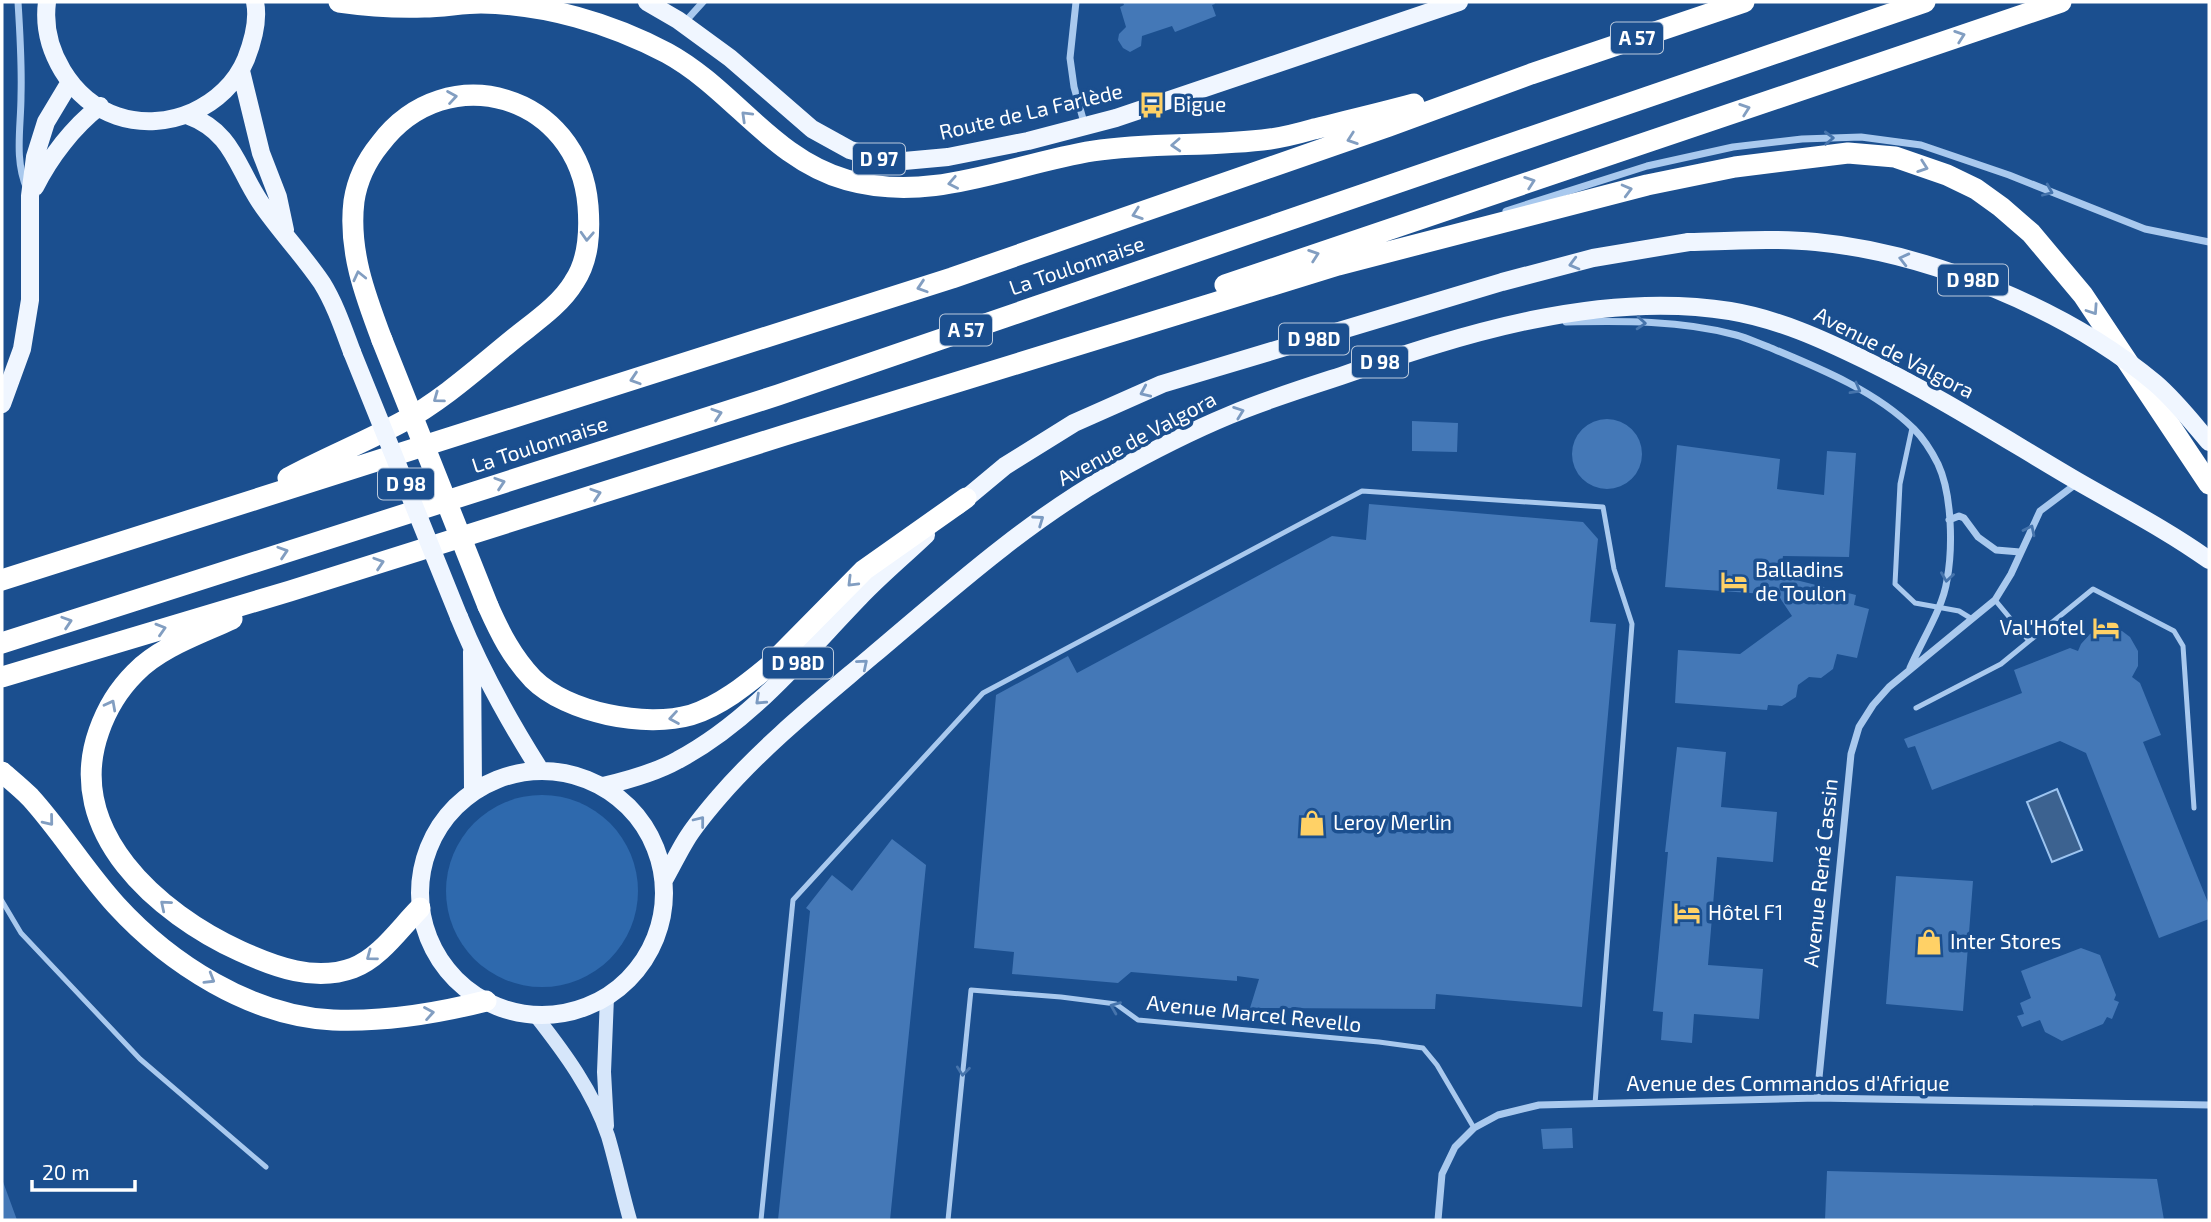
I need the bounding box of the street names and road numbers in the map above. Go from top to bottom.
road number: A 57 [1611,22,1663,54]
street label: Route de La Farlède [937,77,1125,144]
road number: D 97 [853,144,905,174]
street label: La Toulonnaise [1006,230,1147,299]
road number: D 98D [1938,264,2008,296]
street label: Avenue de Valgora [1811,301,1979,403]
road number: A 57 [940,314,992,346]
road number: D 98D [1279,324,1349,354]
road number: D 98 [1352,346,1408,378]
street label: Avenue de Valgora [1053,385,1220,490]
street label: La Toulonnaise [468,410,611,477]
road number: D 98 [378,468,434,499]
road number: D 98D [763,648,833,678]
street label: Avenue René Cassin [1797,777,1842,968]
street label: Avenue Marcel Revello [1146,989,1363,1036]
street label: Avenue des Commandos d'Afrique [1627,1070,1949,1095]

